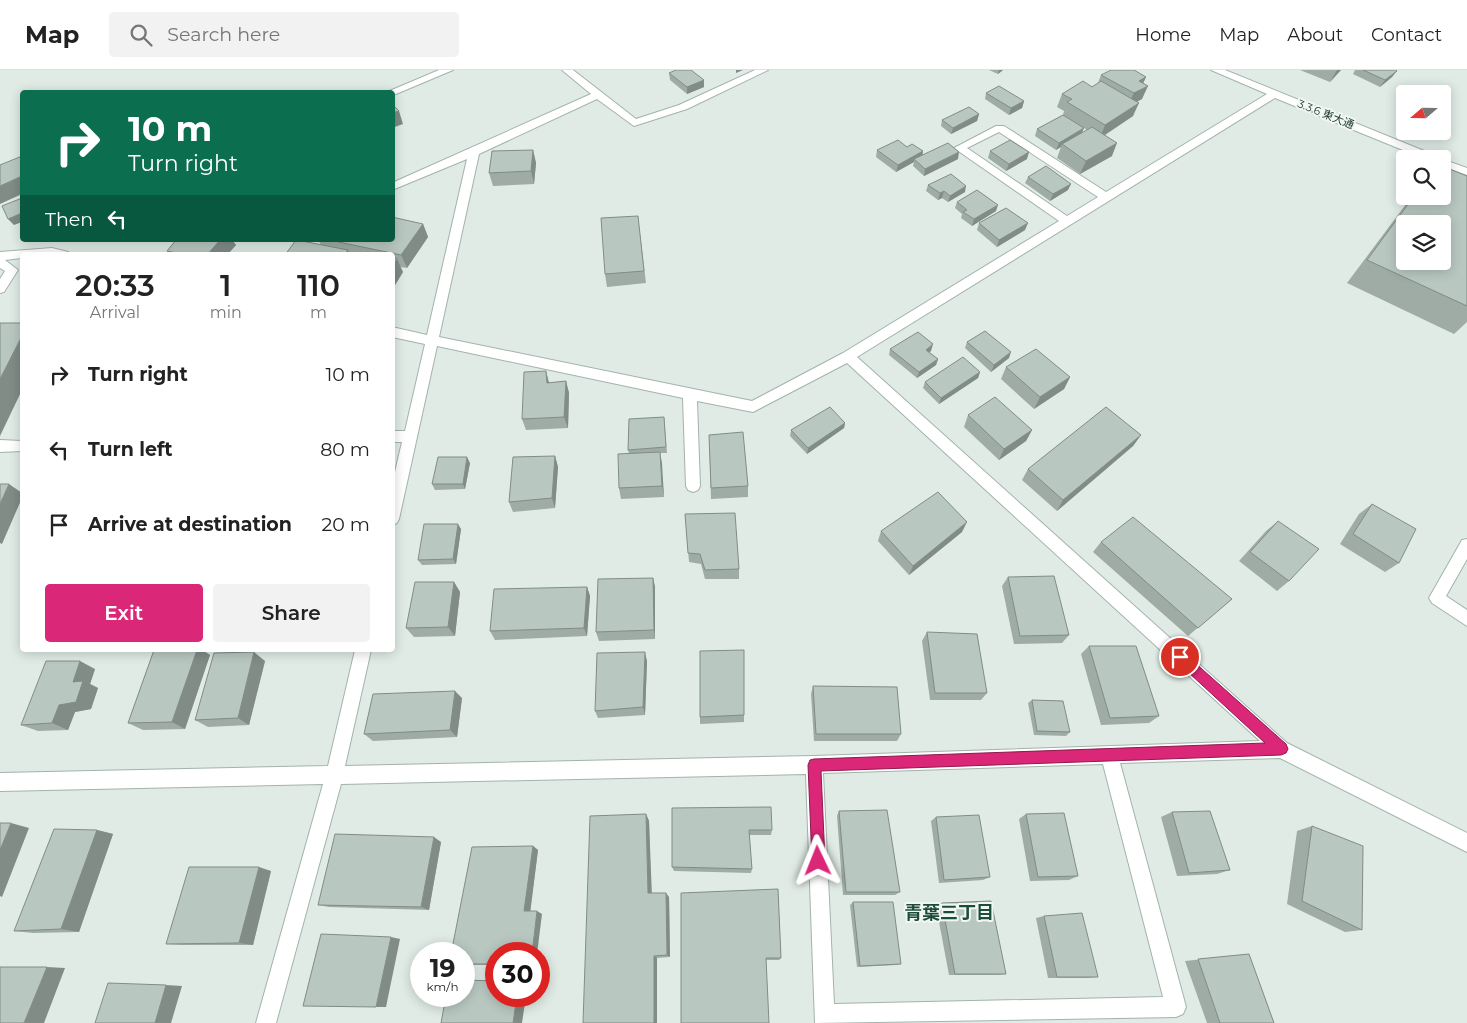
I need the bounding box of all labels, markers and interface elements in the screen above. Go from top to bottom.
search box [109,12,459,57]
text: Map [25,20,79,49]
icon: search [127,21,155,49]
text: Search here [167,23,280,46]
text: Home [1135,24,1191,46]
text: Map [1219,24,1259,46]
text: About [1287,24,1343,46]
text: Contact [1371,24,1442,46]
north arrow [1396,85,1451,140]
map controls [1396,85,1451,270]
street label: 3.3.6 東大通 [1296,96,1356,132]
text: 10 m [128,107,212,150]
icon: right [45,110,110,175]
text: Turn right [128,150,238,177]
button: search [1396,150,1451,205]
icon: left [103,205,131,233]
text: Then [45,208,93,231]
button: layers [1396,215,1451,270]
text: 20:33 [75,267,155,304]
text: 1 [220,267,232,304]
text: 110 [297,267,340,304]
text: Arrival [90,303,140,322]
text: min [210,303,242,322]
text: m [310,303,327,322]
icon: right [45,361,73,389]
text: Turn right [88,363,188,386]
text: 10 m [325,363,370,386]
icon: left [45,436,73,464]
text: Turn left [88,438,173,461]
text: 80 m [320,438,370,461]
icon: arrive [45,511,73,539]
text: Arrive at destination [88,513,292,536]
text: 20 m [322,513,370,536]
button: Exit [45,584,203,642]
button: Share [213,584,370,642]
pin [1159,636,1201,678]
icon: arrive [1166,643,1194,671]
position arrow [791,834,843,886]
district label: 青葉三丁目 [904,902,994,924]
speed limit sign: 30 [485,942,550,1007]
text: 19 [430,953,455,983]
text: km/h [426,979,459,994]

